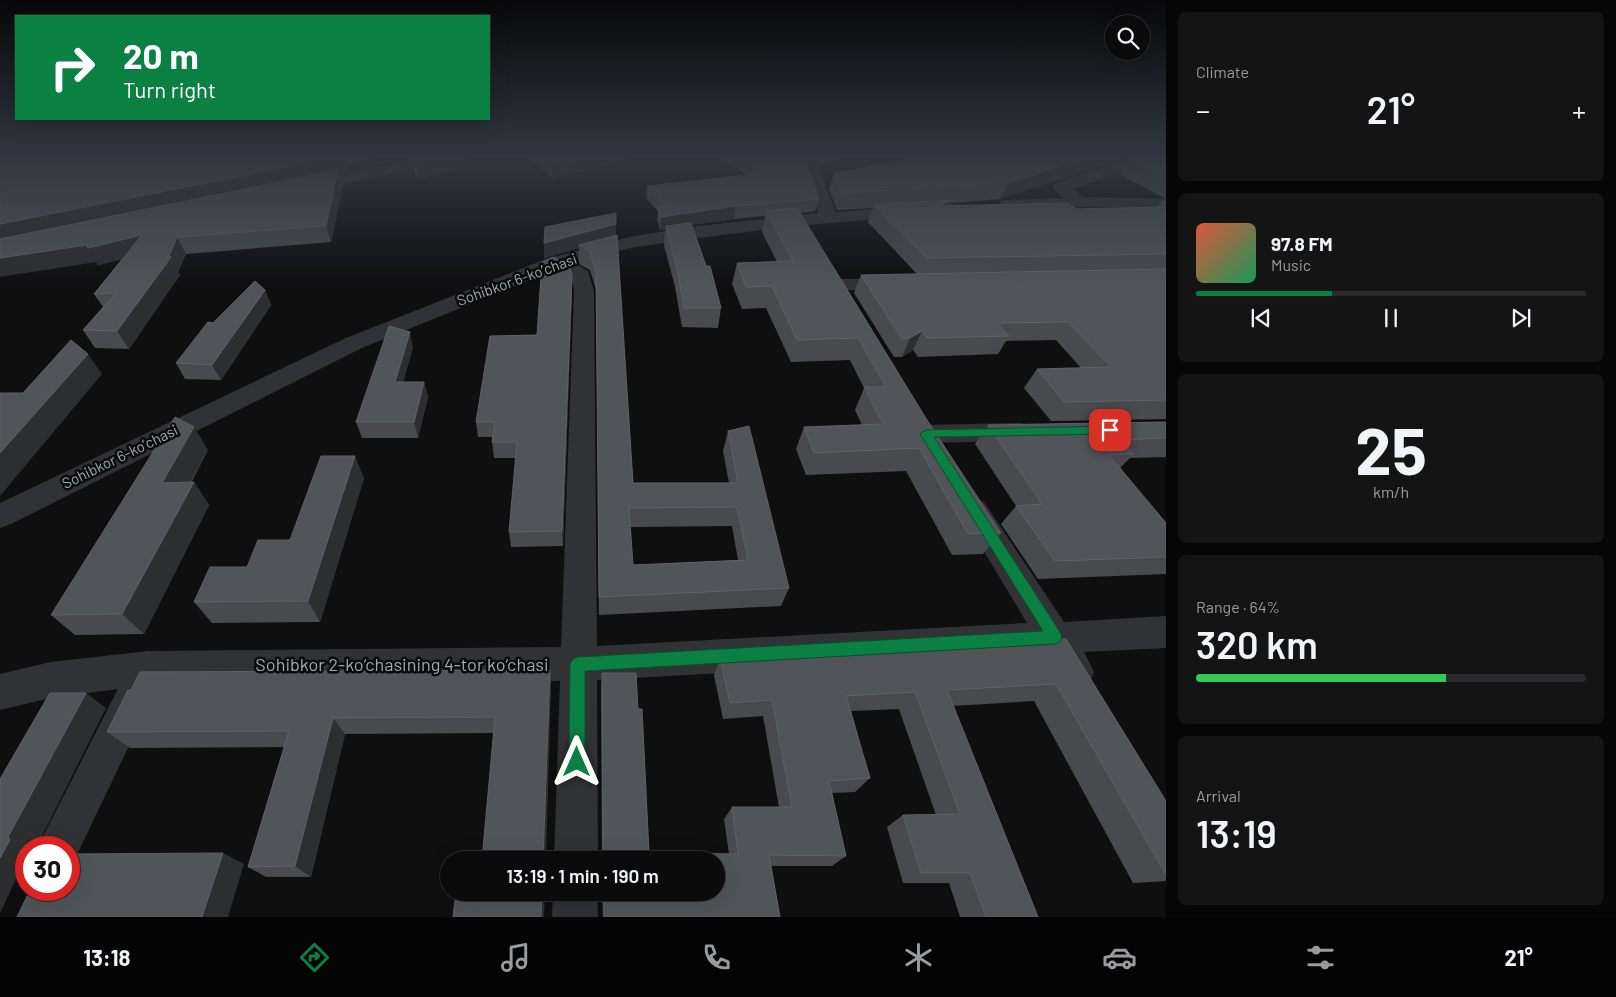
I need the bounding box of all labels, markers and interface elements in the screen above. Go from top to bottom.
map controls [1105,15,1150,60]
button: search [1105,15,1150,60]
text: 20 m [123,34,199,76]
icon: right [40,35,105,100]
text: Climate [1196,62,1249,81]
text: Turn right [123,76,216,102]
text: 21° [1367,86,1415,132]
text: − [1196,93,1210,127]
text: + [1572,93,1586,127]
text: 97.8 FM [1271,232,1333,255]
street label: Sohibkor 6-koʼchasi [454,249,579,309]
text: Music [1271,255,1311,274]
icon: previous [1247,304,1275,332]
icon: pause [1377,304,1405,332]
icon: next [1507,304,1535,332]
pin [1089,409,1131,451]
text: 25 [1355,410,1427,488]
icon: arrive [1096,416,1124,444]
street label: Sohibkor 6-koʼchasi [59,420,180,492]
text: km/h [1373,482,1409,501]
text: Range · 64% [1196,597,1280,616]
text: 320 km [1196,621,1318,667]
street label: Sohibkor 2-ko‘chasining 4-tor ko‘chasi [255,653,549,675]
position arrow [550,735,602,787]
text: Arrival [1196,786,1241,805]
text: 13:19 [1196,810,1277,856]
speed limit sign: 30 [15,836,80,901]
text: 13:19 · 1 min · 190 m [506,864,659,887]
icon: directions [297,940,332,975]
icon: music [498,940,533,975]
icon: phone [699,940,734,975]
icon: climate [901,940,936,975]
icon: car [1102,940,1137,975]
icon: filters [1303,940,1338,975]
text: 13:18 [83,944,131,970]
text: 21° [1505,944,1533,970]

